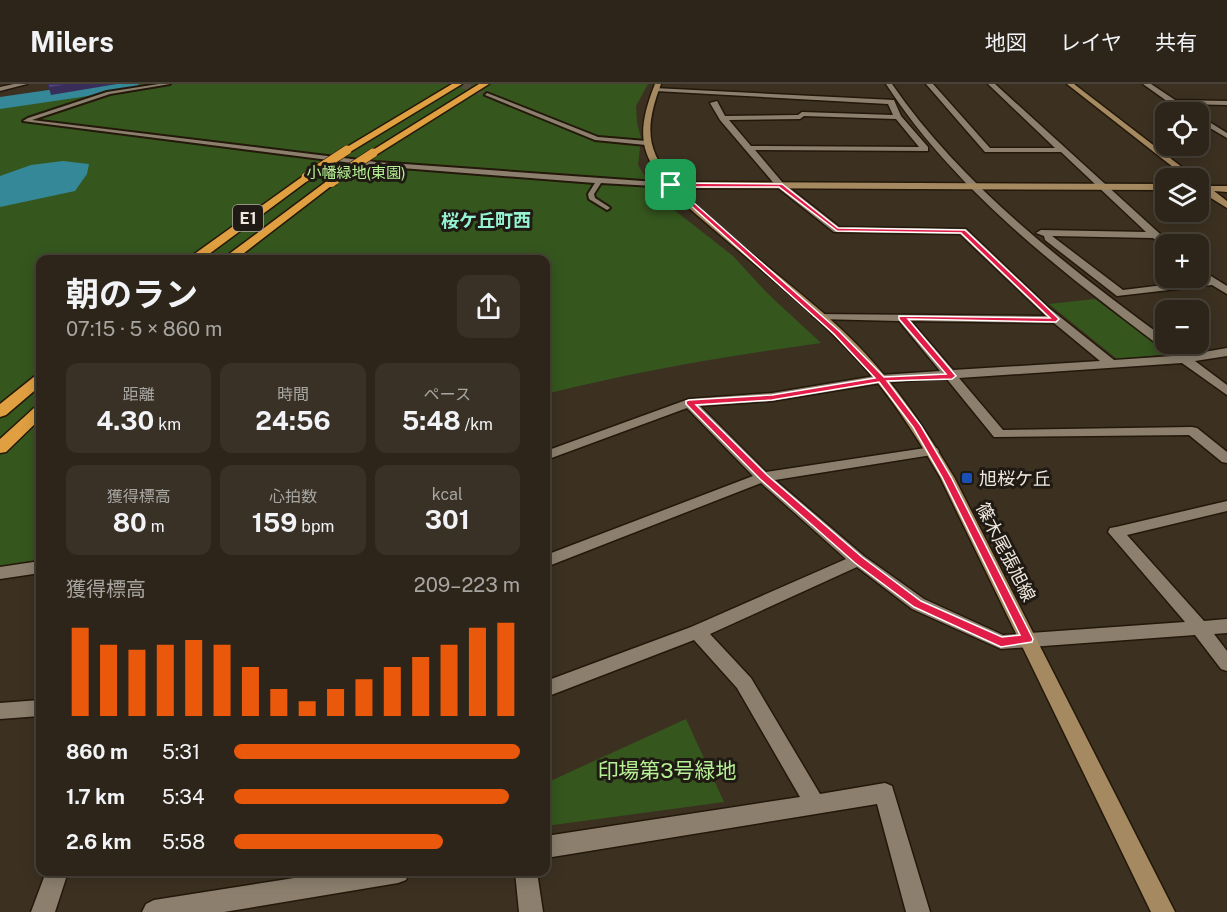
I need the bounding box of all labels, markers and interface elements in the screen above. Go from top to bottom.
text: Milers [30,25,114,58]
text: 地図 [985,30,1027,55]
text: レイヤ [1060,30,1122,55]
text: 共有 [1155,30,1197,55]
map controls [1155,102,1209,354]
button: locate [1155,102,1209,156]
pin [645,159,696,210]
park label: 小幡緑地(東園) [306,164,406,181]
icon: arrive [654,168,687,201]
button: layers [1155,168,1209,222]
road number: E1 [233,205,263,231]
district label: 桜ケ丘町西 [441,210,531,231]
button: + [1155,234,1209,288]
text: 朝のラン [66,275,198,313]
button: share [457,275,520,338]
button: − [1155,300,1209,354]
text: 07:15 · 5 × 860 m [66,317,222,341]
text: 距離 [123,385,155,404]
text: 時間 [277,385,309,404]
text: ペース [424,385,471,404]
text: 4.30 [96,405,154,436]
text: 24:56 [255,405,331,436]
text: 5:48 [402,405,461,436]
text: km [154,415,181,434]
text: /km [461,415,493,434]
place label: 旭桜ケ丘 [979,468,1051,489]
marker: 旭桜ケ丘 [960,471,974,485]
text: kcal [432,485,463,504]
text: 獲得標高 [107,487,171,506]
text: 心拍数 [269,487,317,506]
street label: 篠木尾張旭線 [972,499,1040,605]
text: 301 [425,504,470,535]
text: 80 [113,507,147,538]
text: 159 [252,507,297,538]
text: m [147,517,165,536]
text: bpm [297,517,334,536]
text: 209–223 m [414,573,520,597]
text: 獲得標高 [66,577,146,601]
text: 860 m [66,740,128,764]
text: 5:31 [162,740,200,764]
park label: 印場第3号緑地 [597,758,737,783]
text: 1.7 km [66,785,125,809]
text: 5:34 [162,785,204,809]
text: 2.6 km [66,830,131,854]
text: 5:58 [162,830,205,854]

